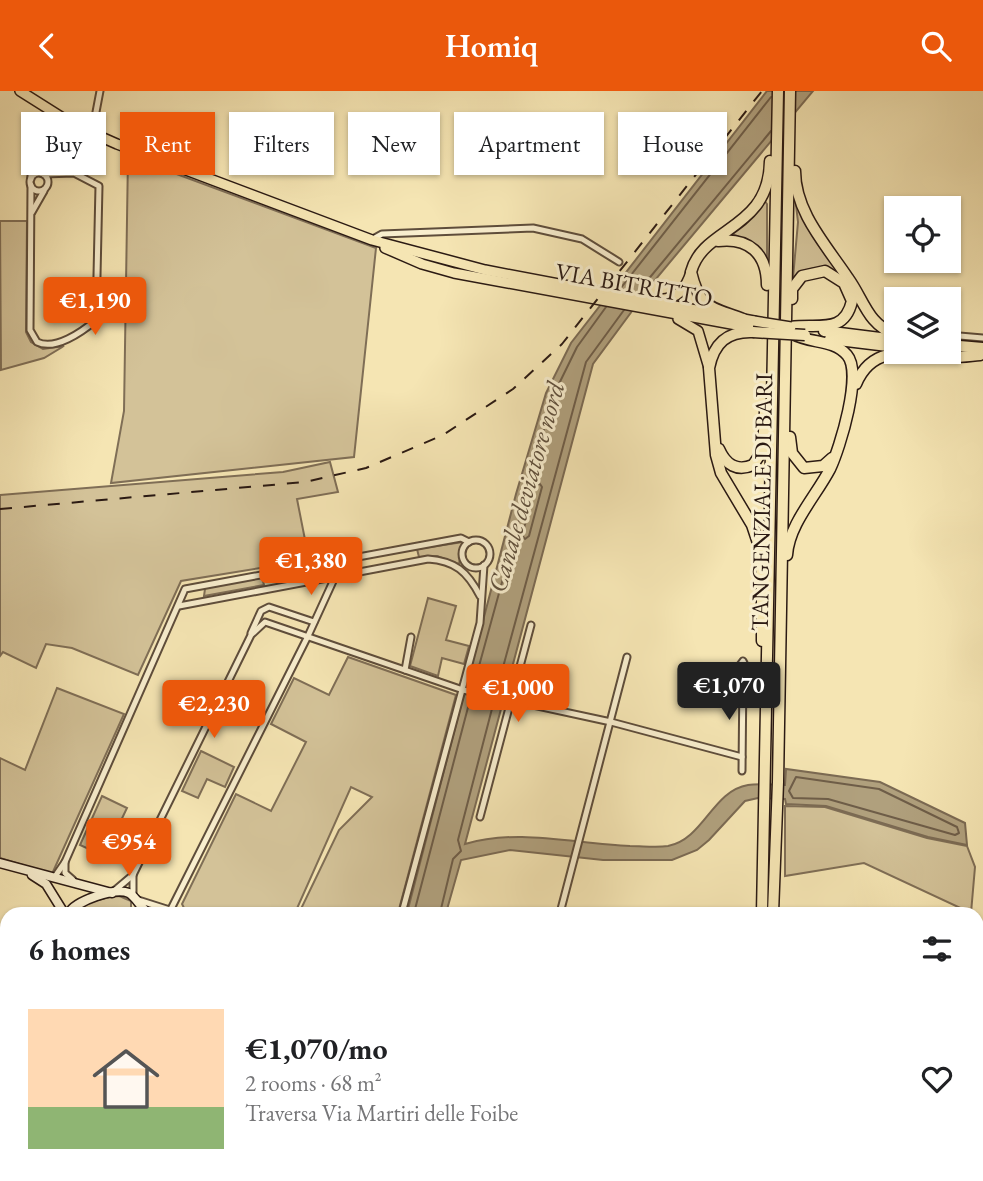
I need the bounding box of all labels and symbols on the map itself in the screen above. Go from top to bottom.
street label: VIA BITRITTO [553,255,715,314]
pin: €1,190 [38,278,152,337]
street label: TANGENZIALE DI BARI [744,373,779,631]
water label: Canale deviatore nord [480,377,573,596]
pin: €1,380 [254,538,368,597]
pin: €1,070 [672,663,786,722]
pin: €1,000 [461,665,575,724]
pin: €2,230 [157,681,271,740]
pin: €954 [88,819,170,878]

